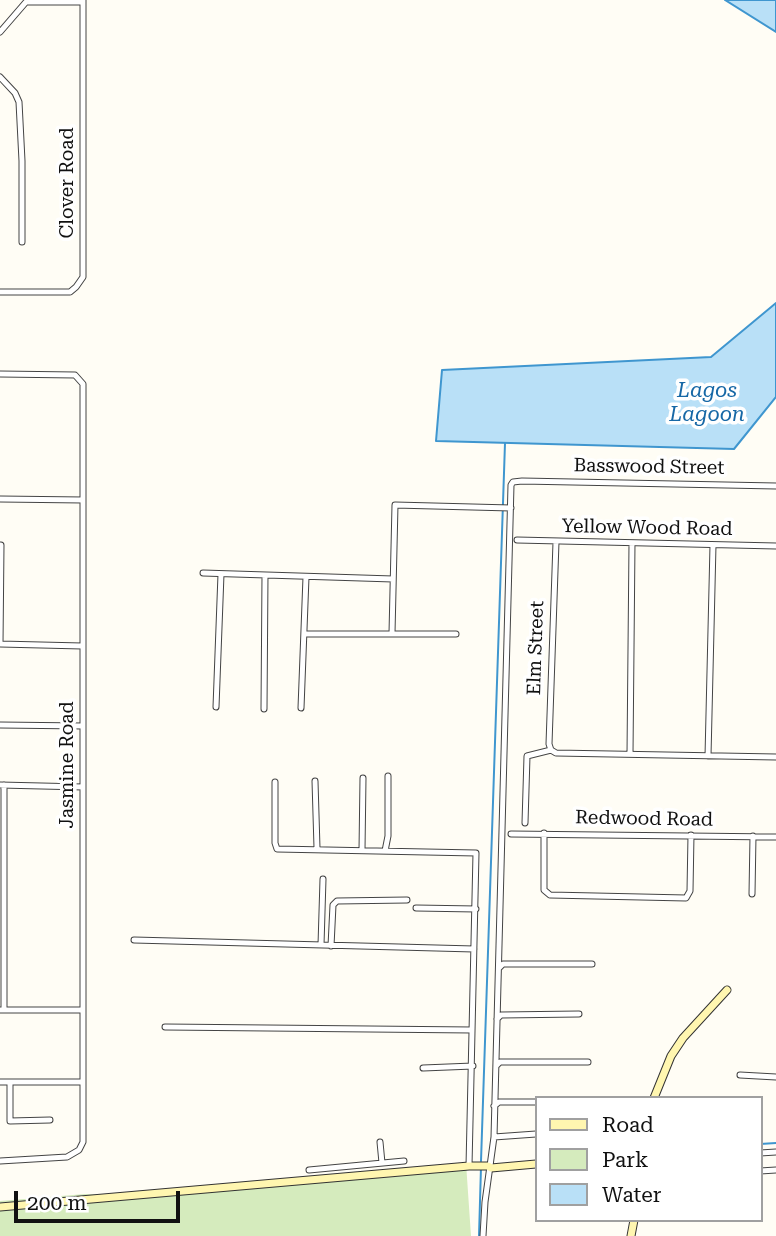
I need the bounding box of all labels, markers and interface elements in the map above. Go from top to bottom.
street label: Clover Road [56,127,78,239]
water label: Lagos Lagoon [669,378,745,428]
street label: Basswood Street [573,454,725,480]
street label: Yellow Wood Road [561,515,733,541]
street label: Elm Street [523,600,549,696]
street label: Jasmine Road [56,701,78,829]
street label: Redwood Road [575,806,713,832]
legend [534,1096,762,1222]
text: Road [602,1113,654,1137]
text: Park [602,1148,648,1172]
scale bar [18,1176,184,1220]
text: Water [602,1183,661,1207]
text: 200 m [27,1191,87,1215]

